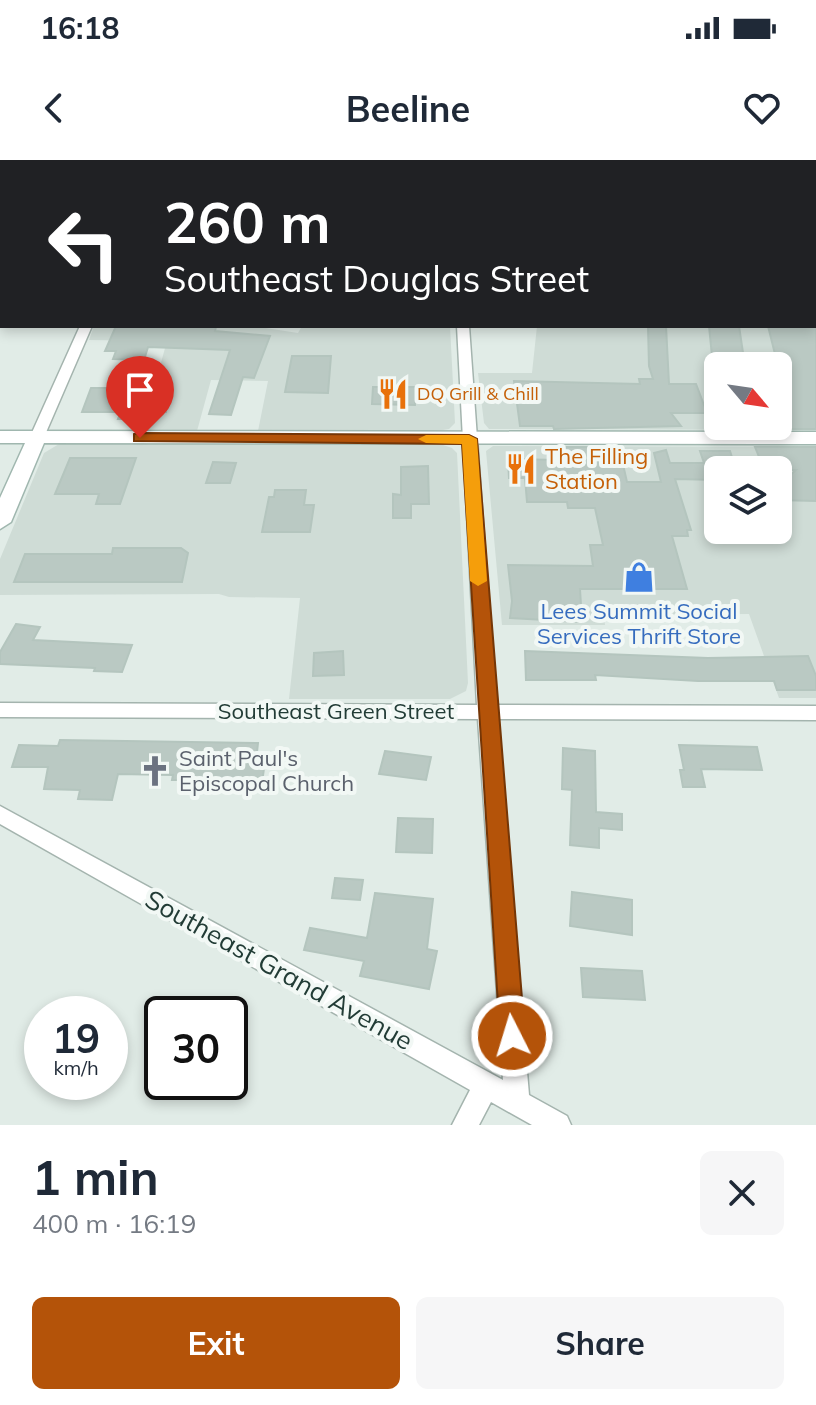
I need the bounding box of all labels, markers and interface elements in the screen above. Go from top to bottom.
text: 16:18 [40,9,119,47]
icon: back [32,86,76,130]
text: Beeline [346,86,470,131]
icon: heart [740,86,784,130]
text: 260 m [164,187,331,257]
icon: left [32,192,136,296]
text: Southeast Douglas Street [164,256,589,301]
north arrow [704,352,792,440]
map controls [704,352,792,544]
pin [106,356,174,438]
icon: arrive [118,368,162,412]
restaurant icon: DQ Grill & Chill [376,377,410,411]
place label: DQ Grill & Chill [417,382,539,405]
place label: The Filling Station [545,442,648,495]
restaurant icon: The Filling Station [504,452,538,486]
button: layers [704,456,792,544]
shop icon: Lees Summit Social Services Thrift Store [622,560,656,594]
place label: Lees Summit Social Services Thrift Store [537,597,741,650]
street label: Southeast Green Street [218,697,454,725]
place label: Saint Paul's Episcopal Church [179,744,354,797]
church icon: Saint Paul's Episcopal Church [138,754,172,788]
street label: Southeast Grand Avenue [140,882,419,1057]
position arrow [470,994,554,1078]
speed limit sign: 30 [144,996,248,1100]
text: 19 [52,1013,100,1063]
text: km/h [53,1055,99,1080]
text: 1 min [32,1147,159,1207]
button: close [700,1151,784,1235]
text: 400 m · 16:19 [32,1207,196,1240]
button: Exit [32,1297,400,1389]
button: Share [416,1297,784,1389]

